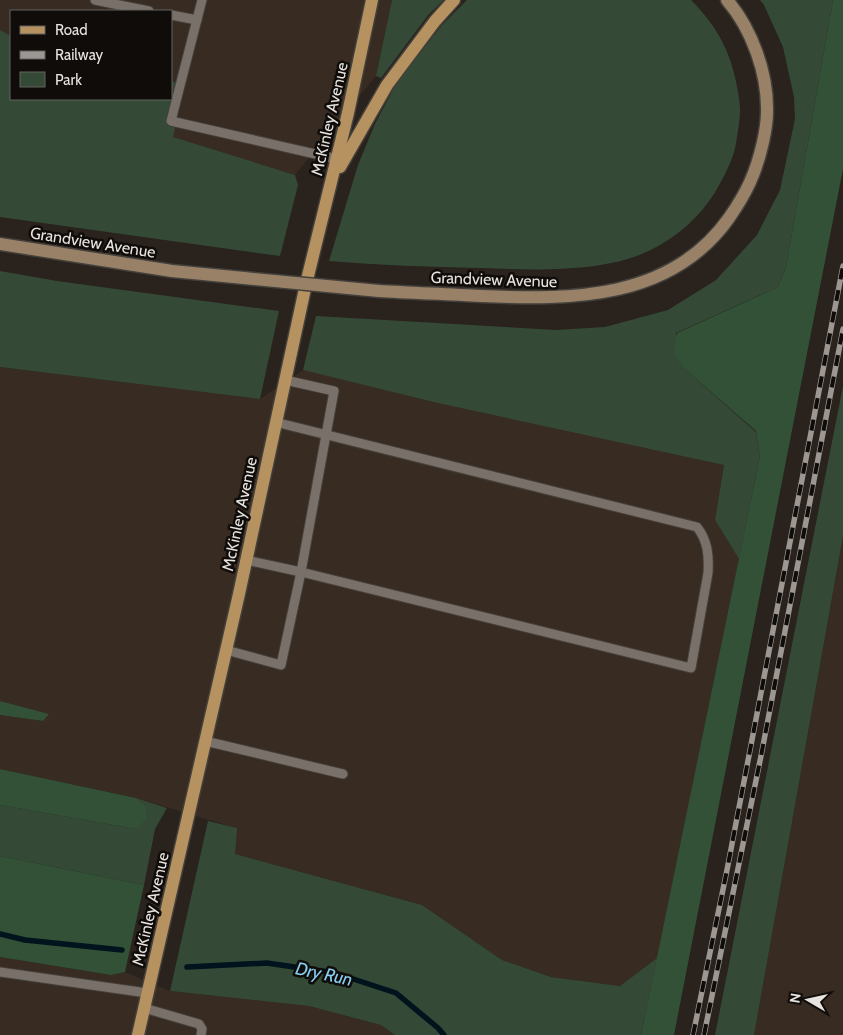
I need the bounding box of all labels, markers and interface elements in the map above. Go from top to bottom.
legend [10,10,172,100]
text: Road [55,21,88,39]
text: Railway [55,46,104,64]
street label: McKinley Avenue [307,61,352,178]
text: Park [55,71,82,89]
street label: Grandview Avenue [29,223,157,262]
street label: Grandview Avenue [430,268,558,291]
street label: McKinley Avenue [218,455,261,573]
street label: McKinley Avenue [128,851,173,968]
water label: Dry Run [294,957,354,991]
north arrow [783,975,833,1025]
text: N [785,992,805,1004]

